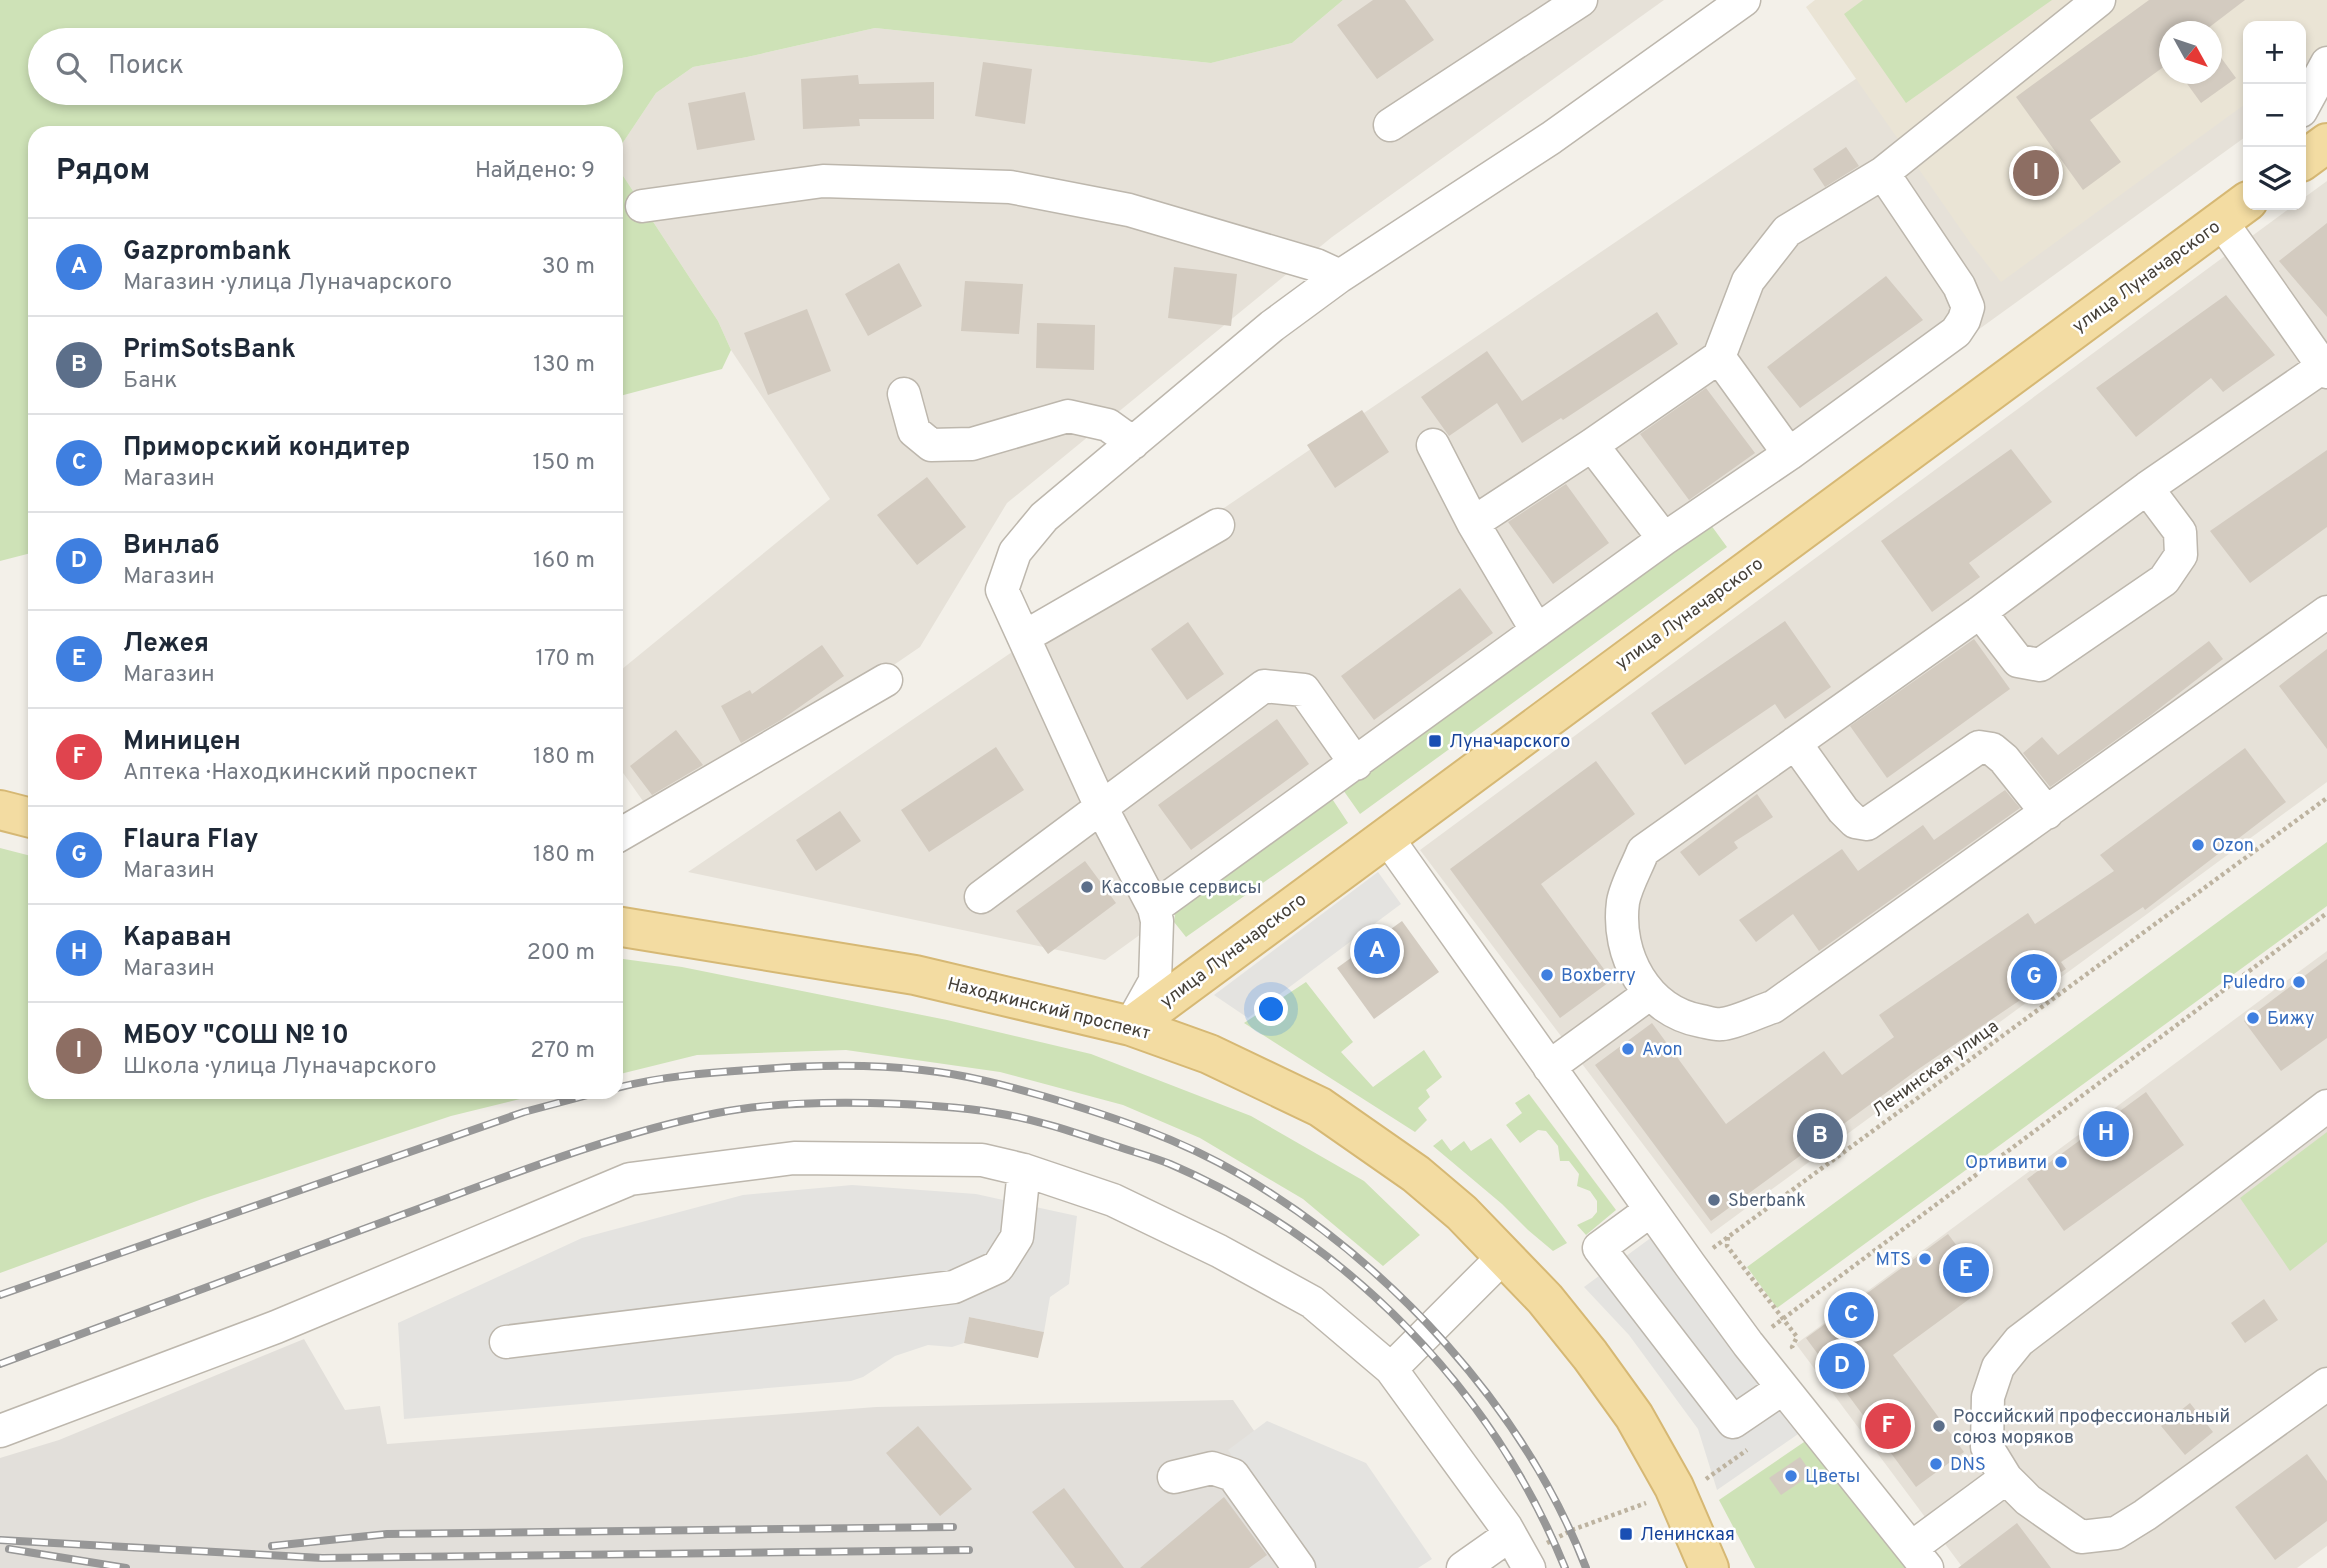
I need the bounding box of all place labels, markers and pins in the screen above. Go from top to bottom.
pin: I [2013,147,2059,199]
place label: Луначарского [1449,731,1570,754]
marker: Луначарского [1427,733,1443,749]
place label: Ozon [2212,835,2254,858]
marker: Ozon [2190,837,2206,853]
place label: Кассовые сервисы [1101,877,1262,900]
marker: Кассовые сервисы [1079,879,1095,895]
pin: A [1354,925,1400,977]
pin: G [2011,951,2057,1003]
place label: Boxberry [1561,965,1636,988]
marker: Boxberry [1539,967,1555,983]
place label: Puledro [2222,972,2285,995]
marker: Puledro [2291,974,2307,990]
place label: Бижу [2267,1008,2314,1031]
marker: Бижу [2245,1010,2261,1026]
place label: Avon [1642,1039,1683,1062]
marker: Avon [1620,1041,1636,1057]
pin: H [2083,1108,2129,1160]
pin: B [1797,1110,1843,1162]
place label: Ортивити [1965,1152,2047,1175]
marker: Ортивити [2053,1154,2069,1170]
place label: Sberbank [1728,1190,1806,1213]
marker: Sberbank [1706,1192,1722,1208]
pin: E [1943,1244,1989,1296]
place label: MTS [1876,1249,1911,1272]
marker: MTS [1917,1251,1933,1267]
pin: C [1828,1289,1874,1341]
pin: D [1819,1340,1865,1392]
pin: F [1865,1400,1911,1452]
place label: Российский профессиональный союз моряков [1953,1406,2230,1450]
marker: Российский профессиональный союз моряков [1931,1418,1947,1434]
place label: DNS [1950,1454,1986,1477]
marker: DNS [1928,1456,1944,1472]
place label: Цветы [1805,1466,1860,1489]
marker: Цветы [1783,1468,1799,1484]
place label: Ленинская [1640,1524,1735,1547]
marker: Ленинская [1618,1526,1634,1542]

